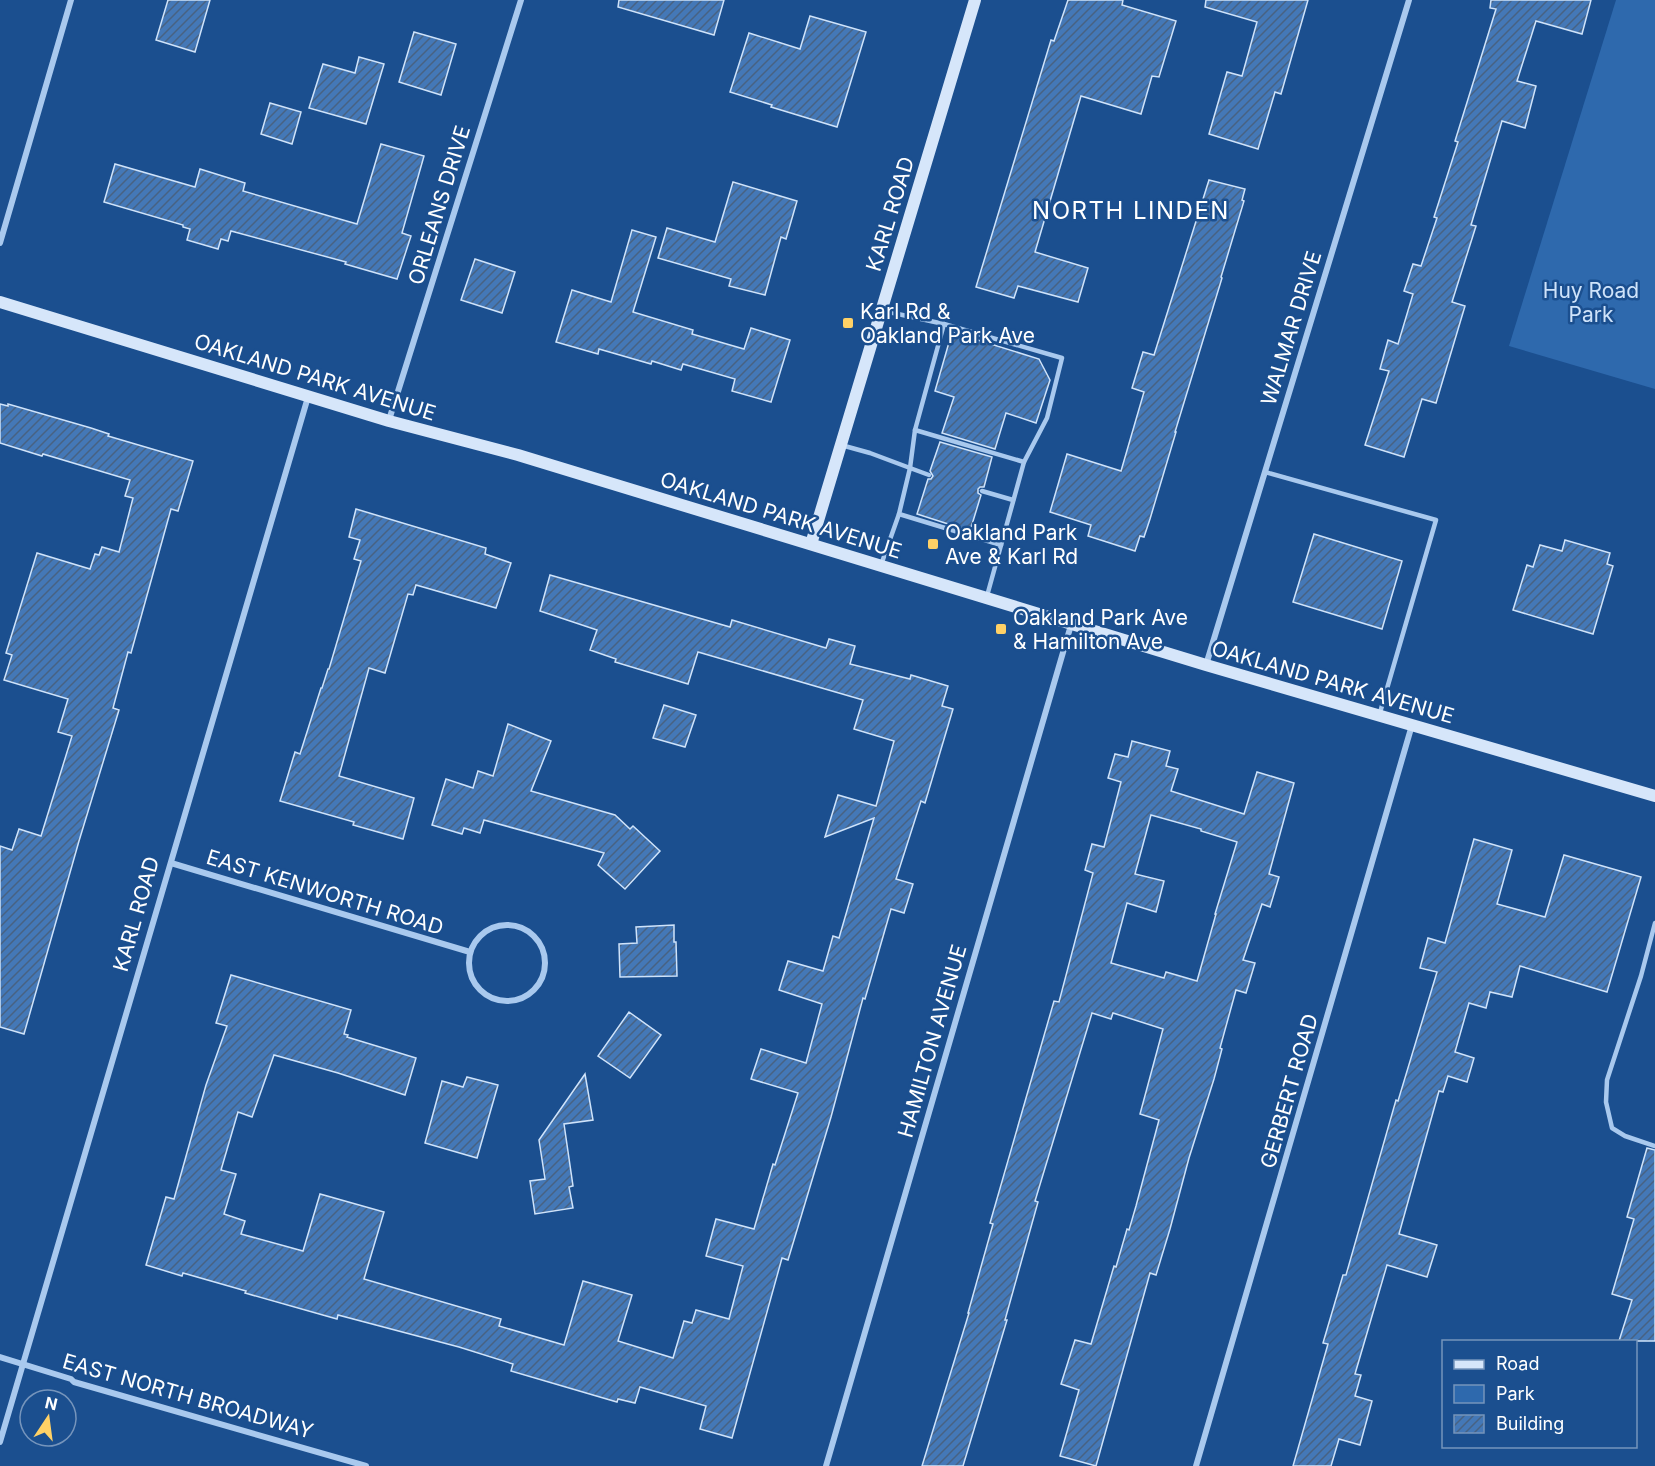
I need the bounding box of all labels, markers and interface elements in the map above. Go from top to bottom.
street label: ORLEANS DRIVE [403,122,475,288]
street label: KARL ROAD [861,154,919,274]
district label: NORTH LINDEN [1032,196,1230,225]
street label: WALMAR DRIVE [1256,248,1326,408]
park label: Huy Road Park [1543,278,1639,327]
place label: Karl Rd & Oakland Park Ave [860,299,1035,348]
marker: Karl Rd & Oakland Park Ave [841,316,855,330]
street label: OAKLAND PARK AVENUE [191,328,439,426]
street label: OAKLAND PARK AVENUE [657,466,905,564]
place label: Oakland Park Ave & Karl Rd [945,520,1078,569]
marker: Oakland Park Ave & Karl Rd [926,537,940,551]
place label: Oakland Park Ave & Hamilton Ave [1013,605,1188,654]
marker: Oakland Park Ave & Hamilton Ave [994,622,1008,636]
street label: OAKLAND PARK AVENUE [1209,635,1457,729]
street label: EAST KENWORTH ROAD [204,844,446,940]
street label: KARL ROAD [108,854,164,974]
street label: HAMILTON AVENUE [892,942,972,1140]
street label: GERBERT ROAD [1255,1011,1323,1171]
legend [1442,1340,1637,1448]
street label: EAST NORTH BROADWAY [60,1348,316,1444]
text: Road [1496,1353,1539,1374]
text: Park [1496,1383,1535,1404]
north arrow [18,1388,78,1448]
text: N [43,1392,60,1415]
text: Building [1496,1413,1564,1434]

